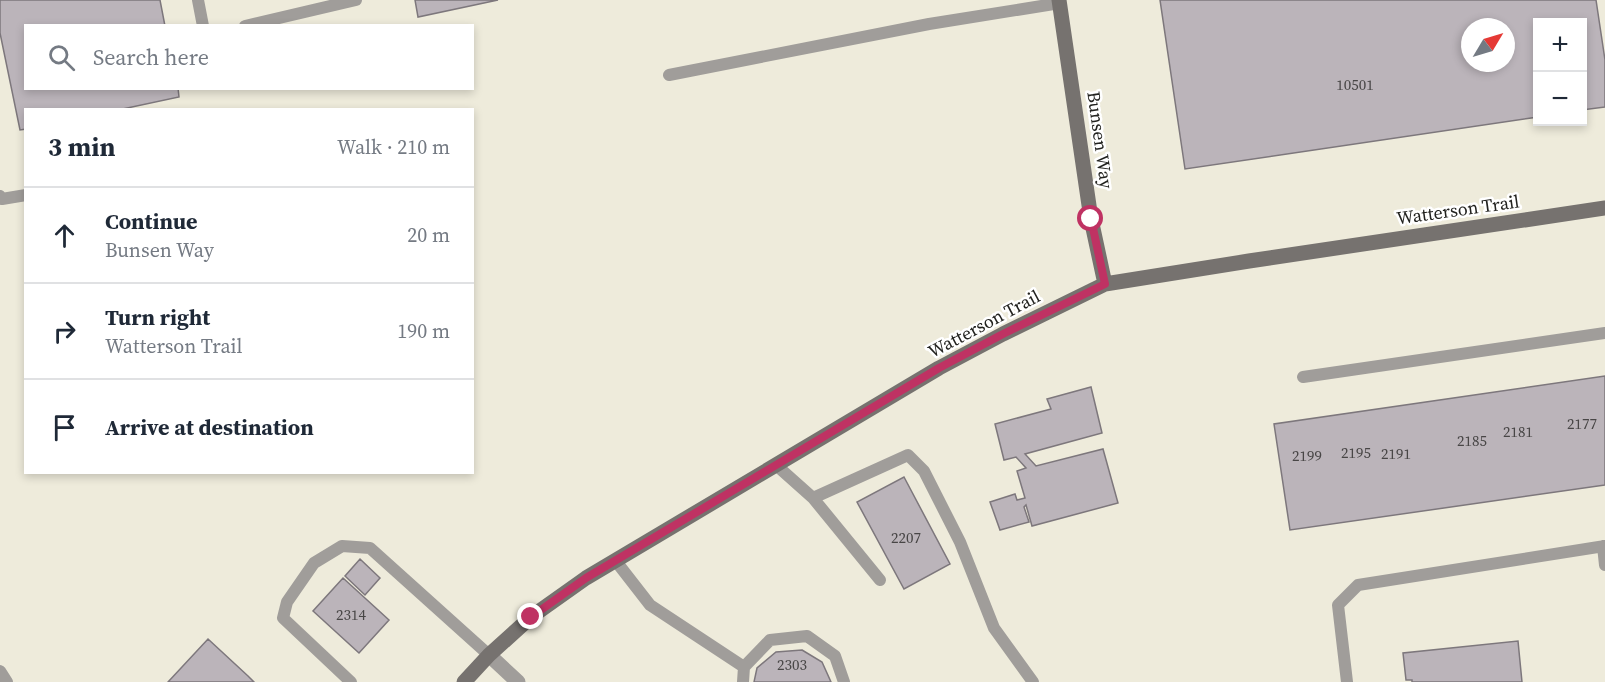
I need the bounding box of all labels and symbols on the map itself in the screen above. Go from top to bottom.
north arrow [1461,18,1515,72]
house number: 10501 [1336,74,1374,95]
street label: Bunsen Way [1081,90,1120,191]
street label: Watterson Trail [1395,189,1521,230]
route start [1077,205,1103,231]
street label: Watterson Trail [923,283,1044,364]
house number: 2177 [1567,413,1597,434]
house number: 2181 [1503,421,1533,442]
house number: 2185 [1457,430,1487,451]
house number: 2195 [1341,442,1371,463]
house number: 2191 [1381,443,1411,464]
house number: 2199 [1292,445,1322,466]
house number: 2207 [891,527,921,548]
route end [517,603,543,629]
house number: 2314 [336,604,366,625]
house number: 2303 [777,654,807,675]

